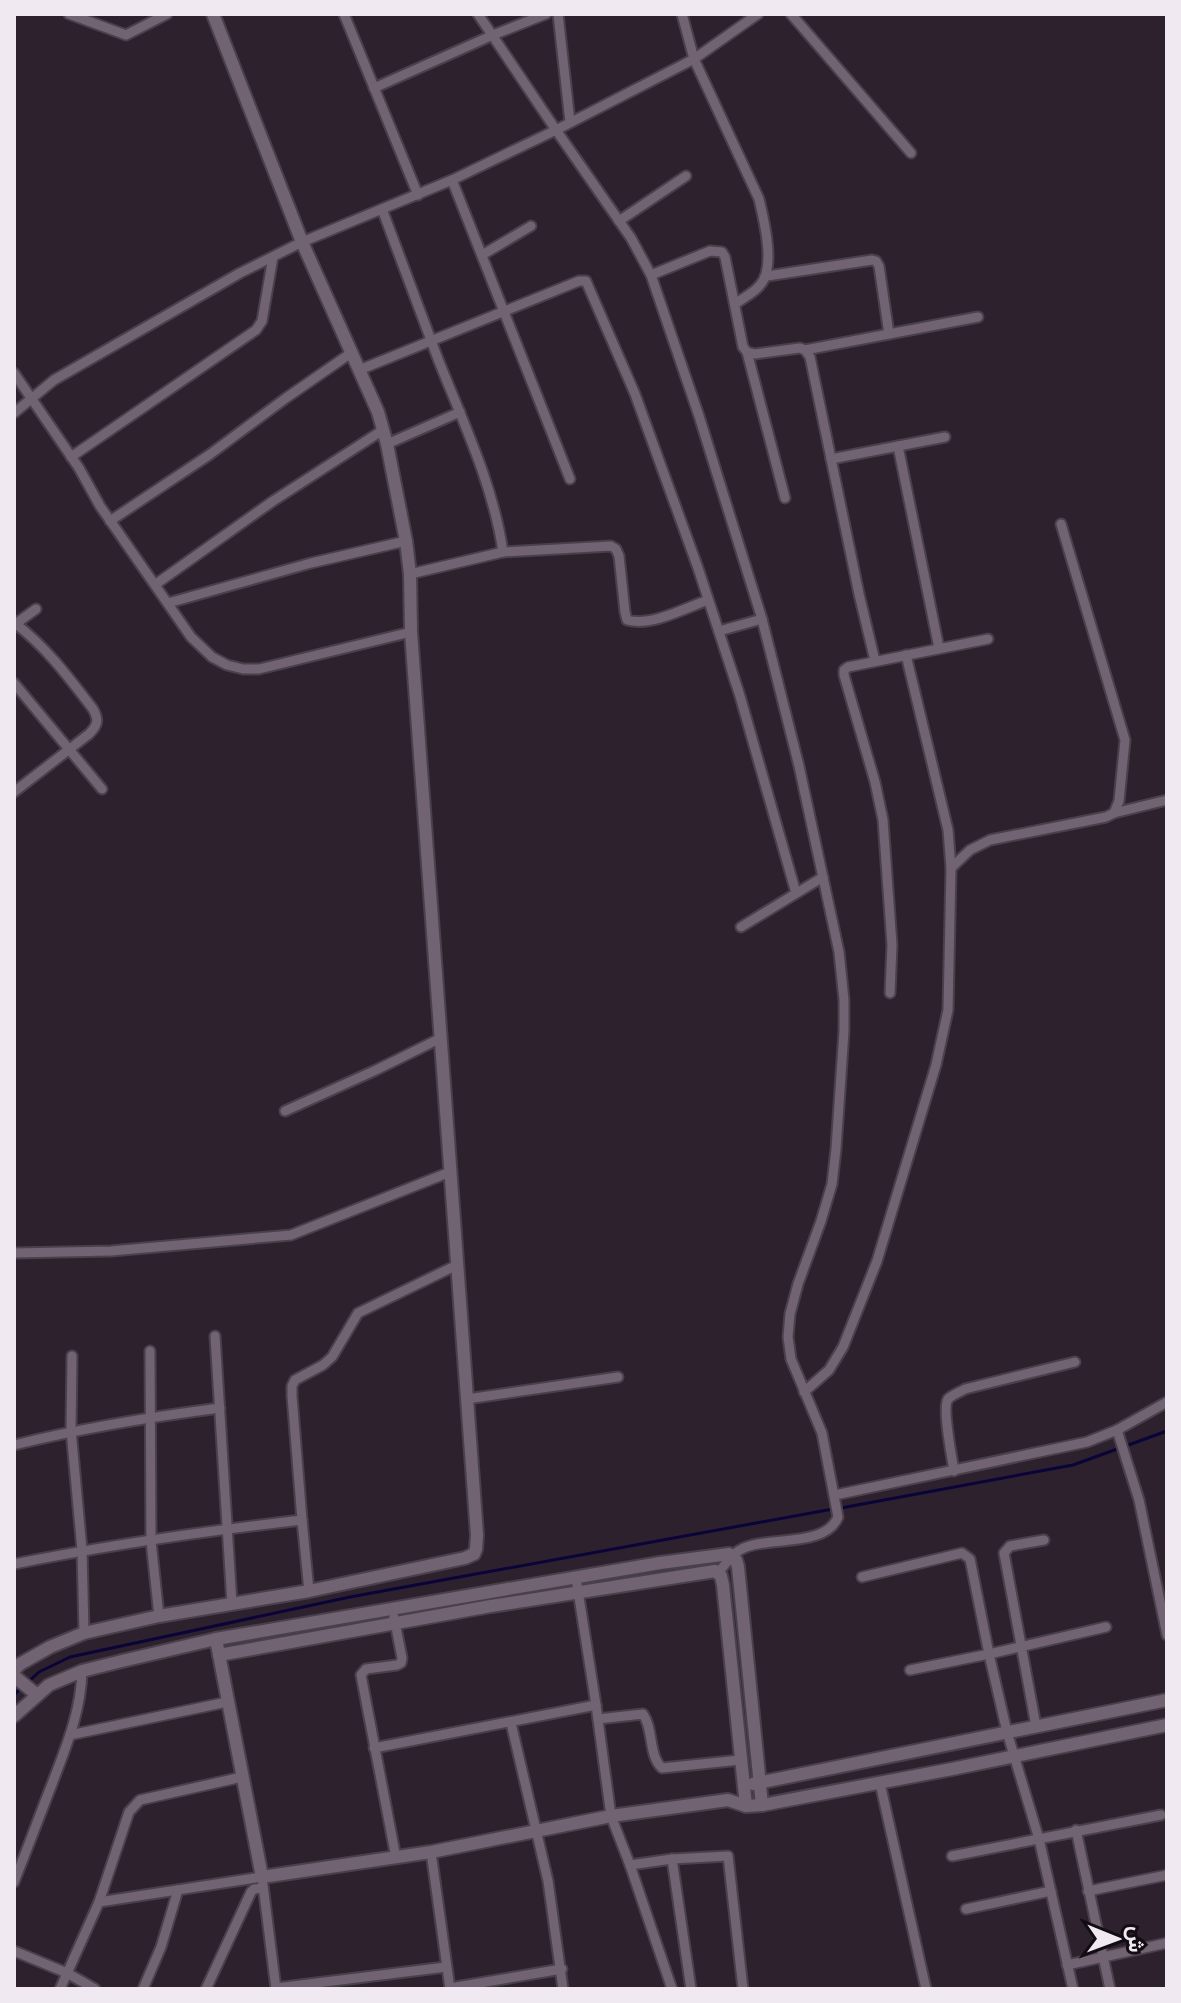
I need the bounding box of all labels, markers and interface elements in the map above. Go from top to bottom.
north arrow [1077,1899,1157,1979]
text: ش [1123,1926,1150,1953]

